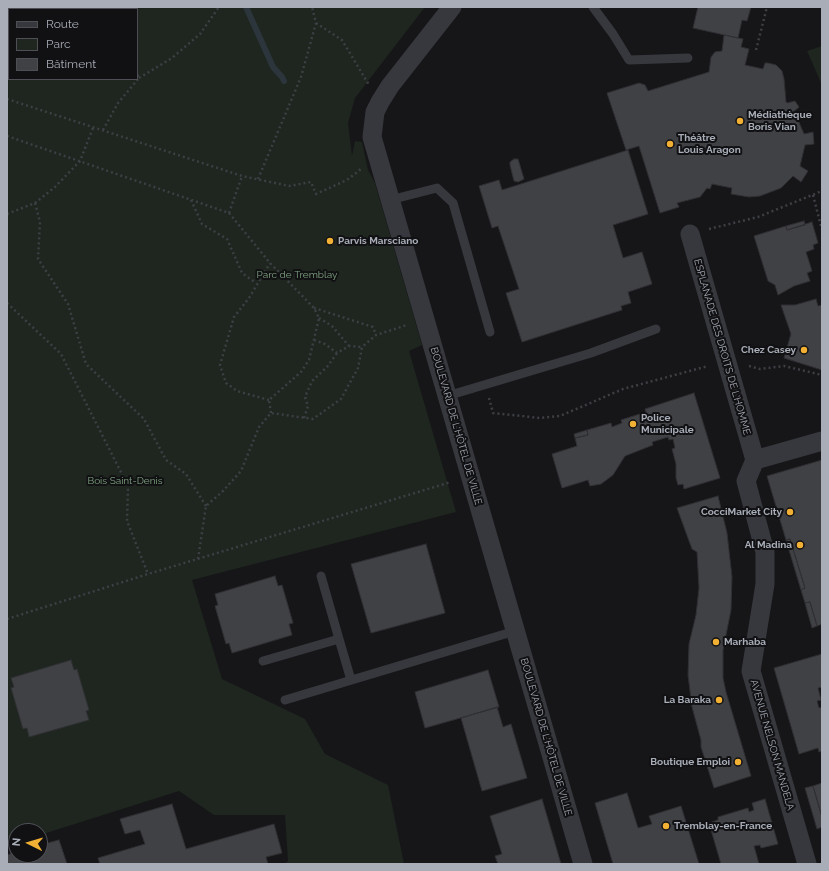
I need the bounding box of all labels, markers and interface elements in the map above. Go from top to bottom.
legend [8,8,138,80]
text: Route [46,17,79,31]
text: Parc [46,37,71,51]
text: Bâtiment [46,57,96,71]
place label: Médiathèque Boris Vian [748,109,812,132]
marker: Médiathèque Boris Vian [735,116,745,126]
place label: Théâtre Louis Aragon [678,132,741,156]
marker: Théâtre Louis Aragon [665,139,675,149]
place label: Parvis Marsciano [338,235,418,247]
marker: Parvis Marsciano [325,236,335,246]
street label: ESPLANADE DES DROITS DE L'HOMME [691,258,753,436]
park label: Parc de Tremblay [257,269,337,281]
place label: Chez Casey [741,344,796,356]
marker: Chez Casey [799,345,809,355]
street label: BOULEVARD DE L'HÔTEL DE VILLE [428,346,484,506]
place label: Police Municipale [641,412,694,436]
marker: Police Municipale [628,419,638,429]
park label: Bois Saint-Denis [87,475,163,487]
place label: CocciMarket City [701,506,782,518]
marker: CocciMarket City [785,507,795,517]
place label: Al Madina [745,539,792,551]
marker: Al Madina [795,540,805,550]
place label: Marhaba [724,636,766,648]
marker: Marhaba [711,637,721,647]
street label: BOULEVARD DE L'HÔTEL DE VILLE [518,657,574,817]
street label: AVENUE NELSON MANDELA [748,678,796,812]
place label: La Baraka [664,694,711,706]
marker: La Baraka [714,695,724,705]
place label: Boutique Emploi [650,756,730,768]
marker: Boutique Emploi [733,757,743,767]
place label: Tremblay-en-France [674,820,772,832]
marker: Tremblay-en-France [661,821,671,831]
north arrow [8,823,48,863]
text: N [10,837,23,847]

